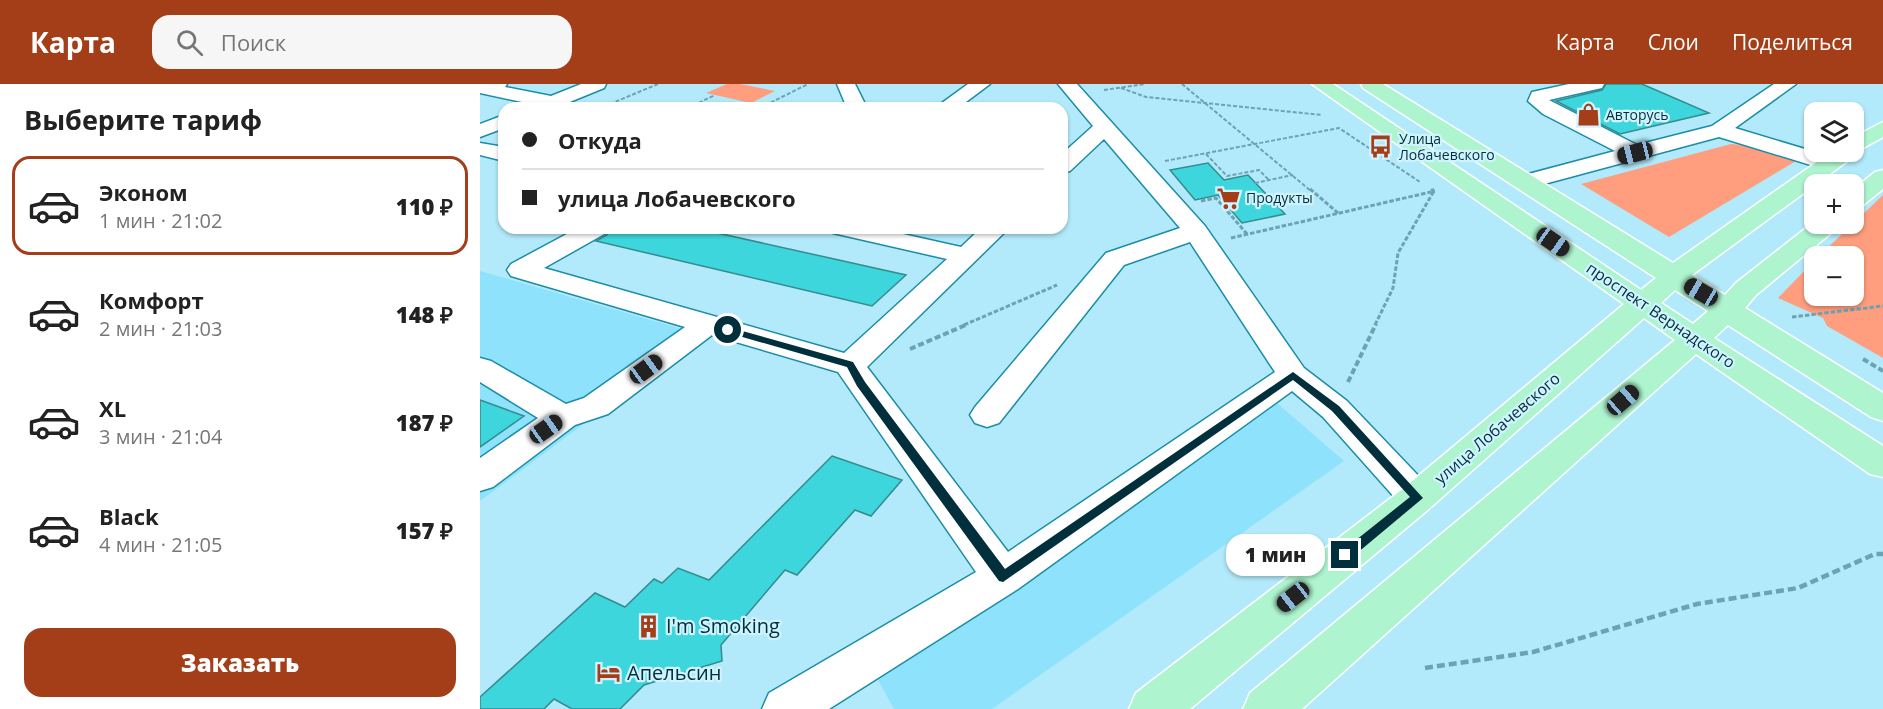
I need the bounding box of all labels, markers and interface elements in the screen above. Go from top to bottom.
search box [152,15,572,69]
text: Карта [30,23,116,61]
icon: search [173,26,206,59]
text: Поиск [221,27,286,57]
text: Карта [1556,28,1615,56]
text: Слои [1648,28,1699,56]
text: Поделиться [1732,28,1853,56]
text: Выберите тариф [24,101,262,138]
shop icon: Авторусь [1575,102,1601,128]
map controls [1804,102,1864,306]
button: layers [1804,102,1864,162]
place label: Авторусь [1606,105,1668,124]
text: Откуда [558,125,642,155]
place label: Улица Лобачевского [1399,129,1495,164]
bus stop icon: Улица Лобачевского [1368,134,1394,160]
car [1615,140,1655,166]
button: + [1804,174,1864,234]
text: Эконом [99,177,188,207]
icon: car [27,179,81,233]
text: улица Лобачевского [558,183,796,213]
supermarket icon: Продукты [1215,185,1241,211]
place label: Продукты [1246,188,1313,207]
text: 110 ₽ [396,191,453,221]
text: 1 мин · 21:02 [99,207,222,234]
car [1533,224,1573,260]
button: − [1804,246,1864,306]
street label: проспект Вернадского [1582,257,1740,373]
car [1681,275,1721,309]
text: Комфорт [99,285,204,315]
icon: car [27,287,81,341]
text: 148 ₽ [396,299,453,329]
text: 2 мин · 21:03 [99,315,222,342]
route start [714,316,741,343]
car [626,351,666,387]
street label: улица Лобачевского [1430,367,1564,489]
car [1604,381,1642,419]
text: XL [99,393,126,423]
icon: car [27,395,81,449]
text: 187 ₽ [396,407,453,437]
car [526,411,566,447]
text: 3 мин · 21:04 [99,423,222,450]
text: Black [99,501,159,531]
icon: car [27,503,81,557]
text: 157 ₽ [396,515,453,545]
text: 4 мин · 21:05 [99,531,222,558]
callout: 1 мин [1225,534,1324,576]
text: 1 мин [1245,541,1306,568]
route end [1331,541,1358,568]
car [1273,579,1313,615]
place label: I'm Smoking [666,612,780,639]
building icon: I'm Smoking [635,613,661,639]
button: Заказать [24,628,456,697]
place label: Апельсин [627,659,721,686]
hotel icon: Апельсин [596,660,622,686]

